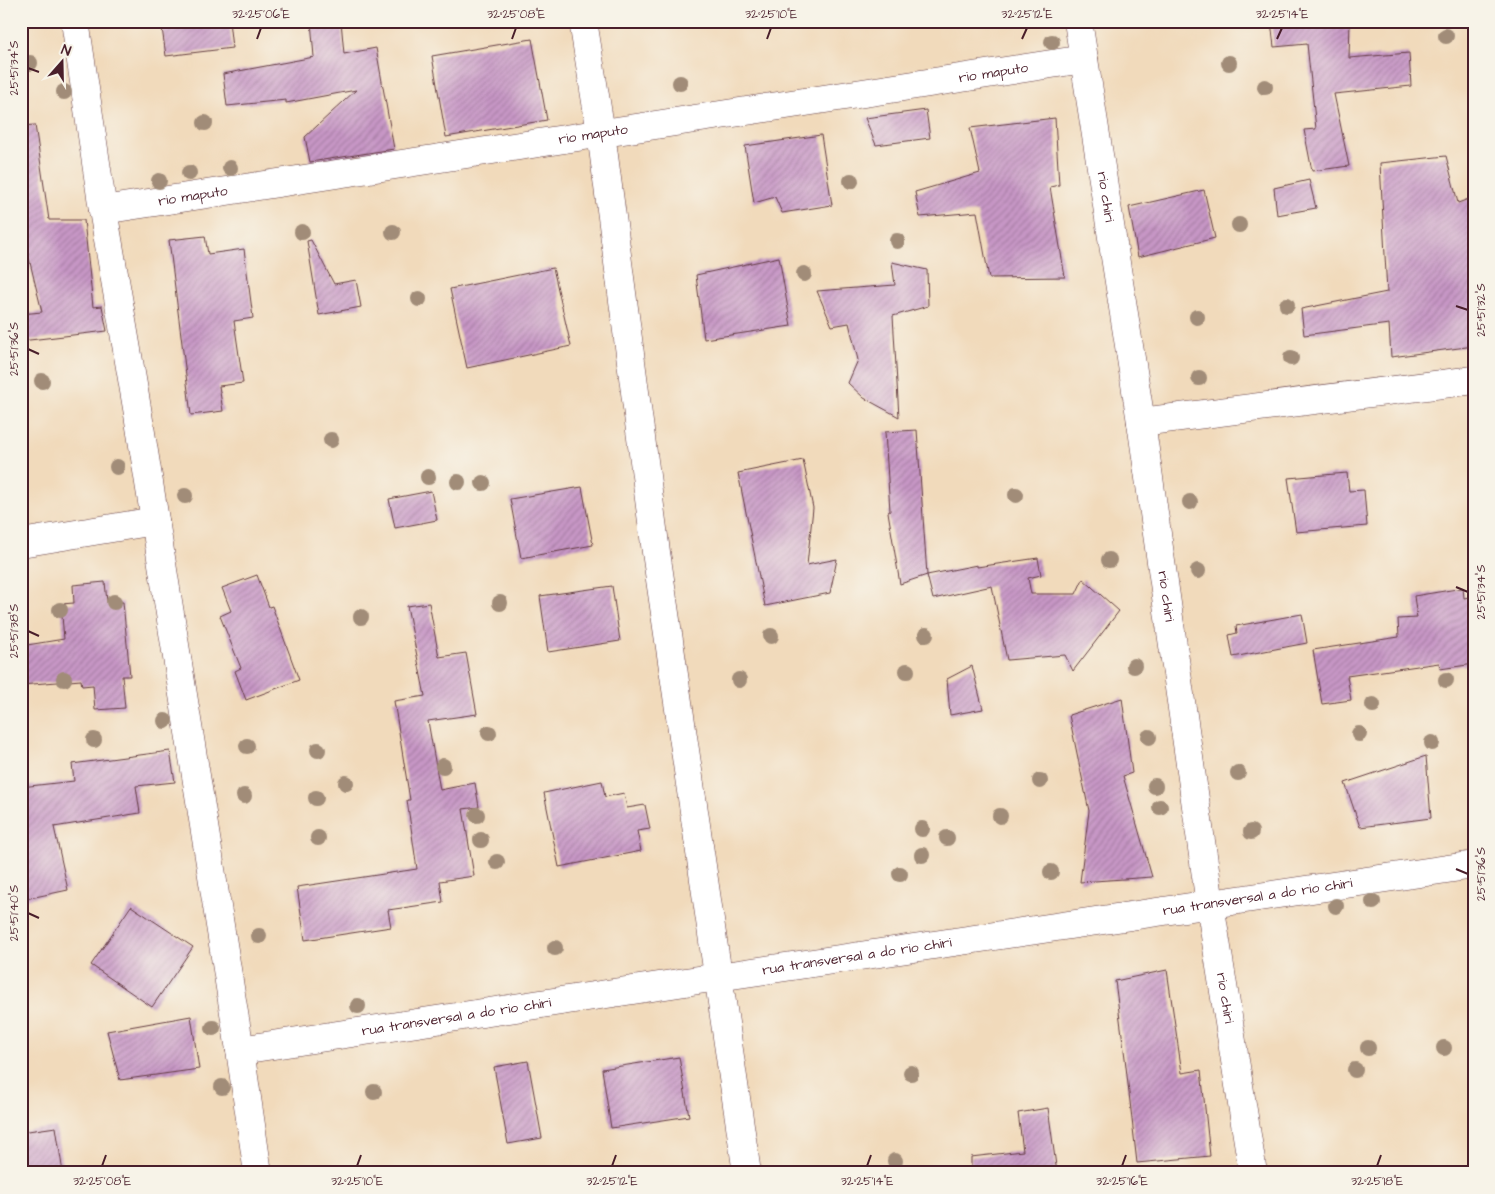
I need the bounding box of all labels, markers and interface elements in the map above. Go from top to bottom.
text: 32°25'06"E [232,6,290,23]
text: 32°25'08"E [487,6,545,23]
text: 32°25'10"E [745,6,797,23]
text: 32°25'12"E [1001,6,1053,23]
text: 32°25'14"E [1256,6,1308,23]
north arrow [38,38,88,88]
text: 25°51'34"S [6,40,23,95]
text: N [59,40,74,62]
street label: rio maputo [957,58,1030,88]
street label: rio maputo [557,119,629,150]
street label: rio chiri [1092,170,1119,224]
street label: rio maputo [157,181,229,211]
text: 25°51'32"S [1473,283,1490,337]
text: 25°51'36"S [6,322,23,376]
text: 25°51'34"S [1473,564,1490,619]
street label: rio chiri [1152,570,1179,623]
text: 25°51'38"S [6,604,23,658]
text: 25°51'36"S [1473,847,1490,901]
street label: rua transversal a do rio chiri [1162,873,1354,921]
text: 25°51'40"S [6,885,23,941]
street label: rua transversal a do rio chiri [761,933,953,980]
street label: rio chiri [1211,971,1239,1025]
street label: rua transversal a do rio chiri [360,993,553,1041]
text: 32°25'08"E [73,1173,131,1190]
text: 32°25'10"E [331,1173,383,1190]
text: 32°25'12"E [586,1173,638,1190]
text: 32°25'14"E [841,1173,893,1190]
text: 32°25'16"E [1096,1173,1148,1190]
text: 32°25'18"E [1351,1173,1403,1190]

